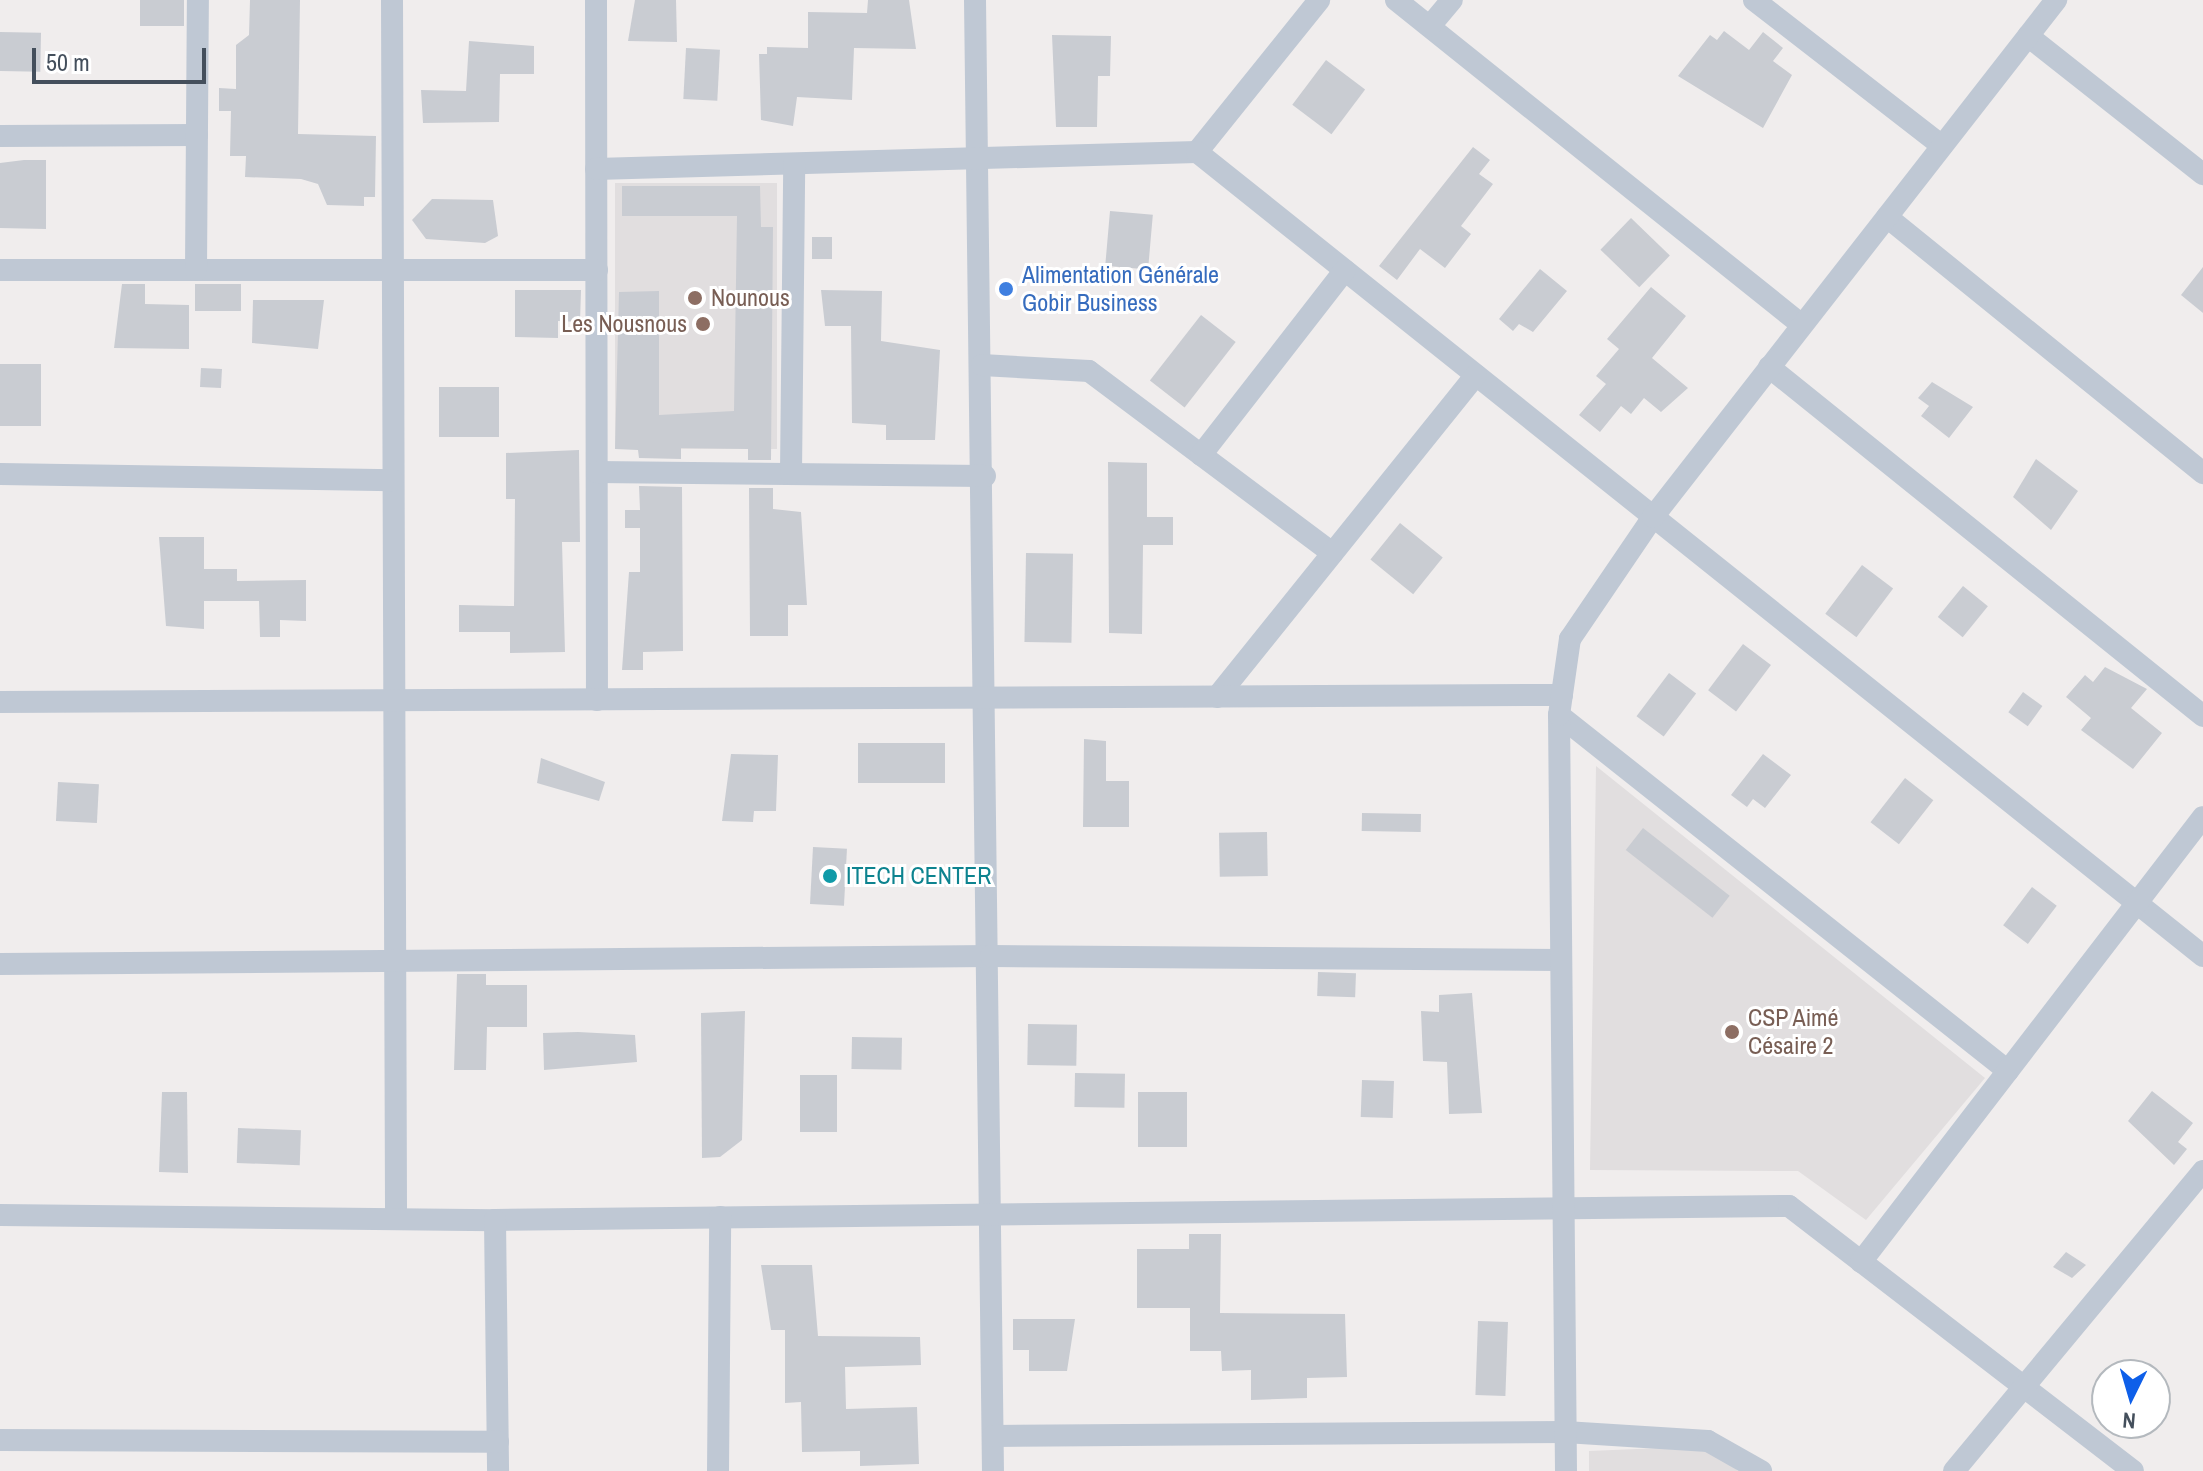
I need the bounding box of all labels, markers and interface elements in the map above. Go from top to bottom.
scale bar [36,32,210,82]
text: 50 m [46,46,90,78]
place label: Alimentation Générale Gobir Business [1022,261,1219,317]
marker: Alimentation Générale Gobir Business [997,280,1015,298]
place label: Nounous [711,284,790,312]
marker: Nounous [686,289,704,307]
place label: Les Nousnous [561,310,687,338]
marker: Les Nousnous [694,315,712,333]
place label: ITECH CENTER [846,862,991,890]
marker: ITECH CENTER [821,867,839,885]
place label: CSP Aimé Césaire 2 [1748,1004,1840,1060]
marker: CSP Aimé Césaire 2 [1723,1023,1741,1041]
north arrow [2091,1359,2171,1439]
text: N [2121,1405,2137,1436]

